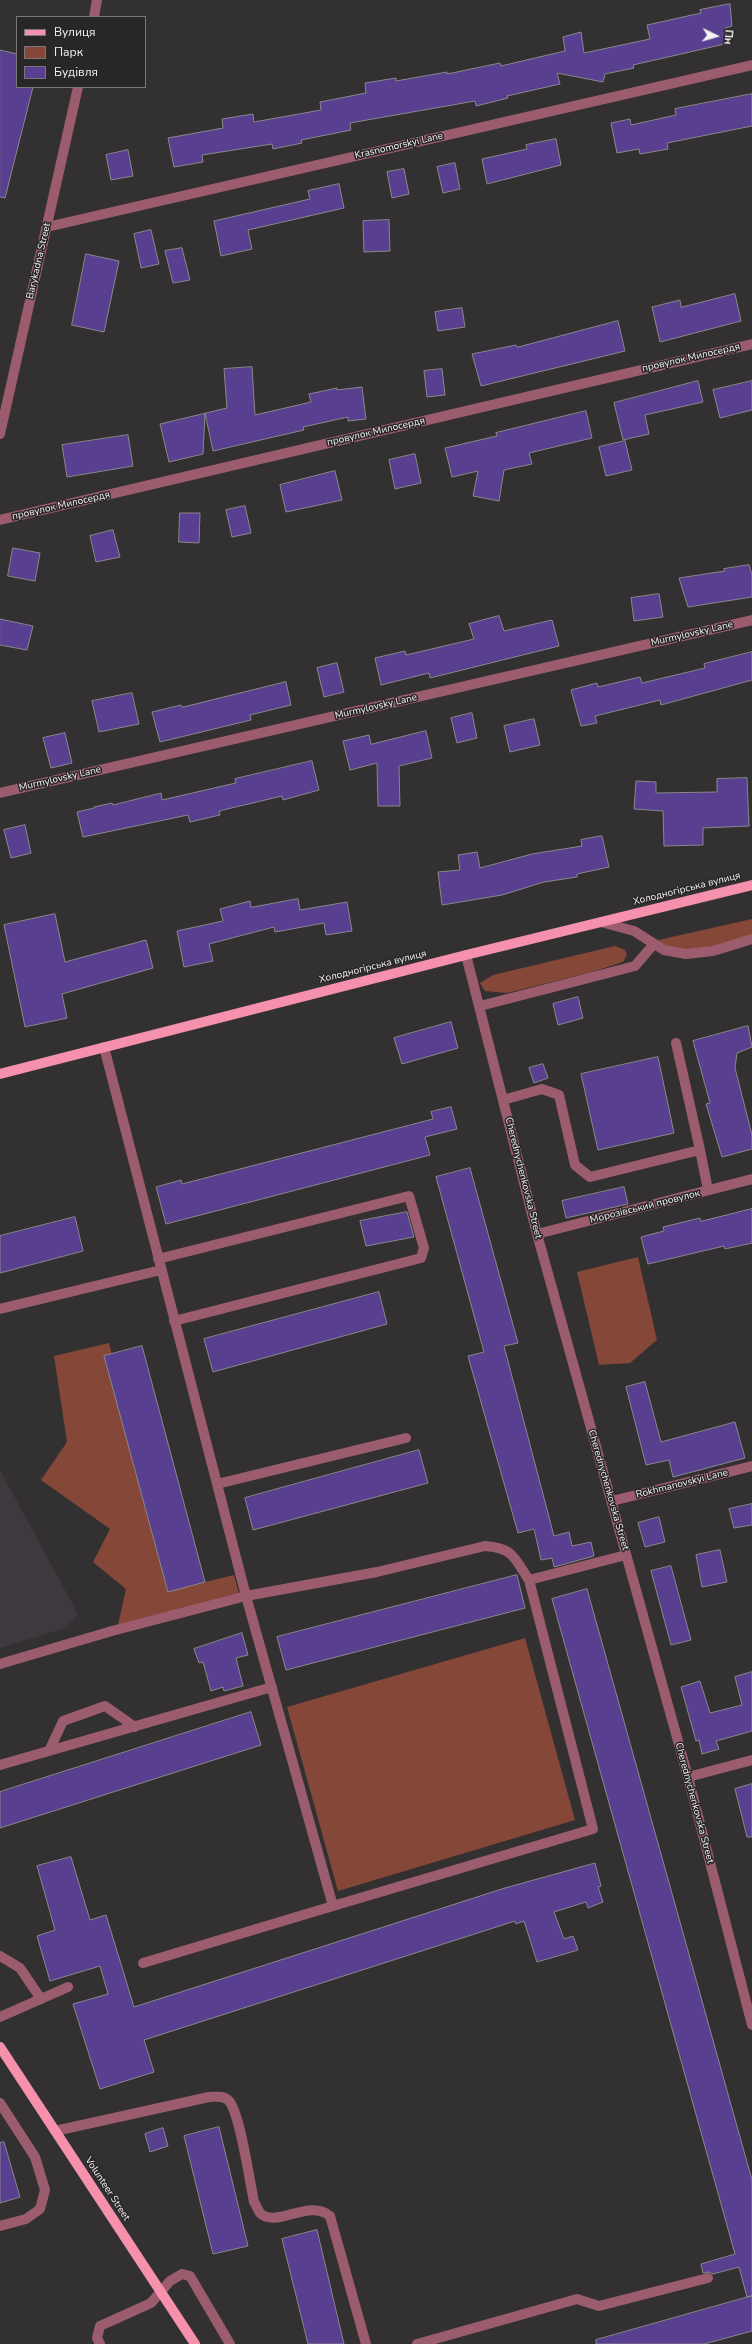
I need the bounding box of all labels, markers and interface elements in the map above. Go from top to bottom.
legend [16,16,146,88]
north arrow [696,16,736,56]
text: Вулиця [54,24,96,40]
text: Пн [720,29,737,45]
text: Парк [54,44,83,60]
text: Будівля [54,64,98,80]
street label: Krasnomorskyi Lane [354,130,444,162]
street label: Barykadna Street [24,222,54,300]
street label: провулок Милосердя [641,341,741,375]
street label: провулок Милосердя [326,415,426,449]
street label: провулок Милосердя [11,489,111,523]
street label: Murmylovsky Lane [650,619,734,649]
street label: Murmylovsky Lane [334,692,418,722]
street label: Murmylovsky Lane [18,764,102,794]
street label: Холодногірська вулиця [632,870,742,908]
street label: Холодногірська вулиця [318,948,428,986]
street label: Cherednychenkovska Street [502,1116,544,1240]
street label: Морозівський провулок [589,1188,701,1226]
street label: Cherednychenkovska Street [585,1428,631,1552]
street label: Rokhmanovskyi Lane [635,1467,729,1501]
street label: Cherednychenkovska Street [672,1741,716,1865]
street label: Volunteer Street [82,2155,132,2223]

